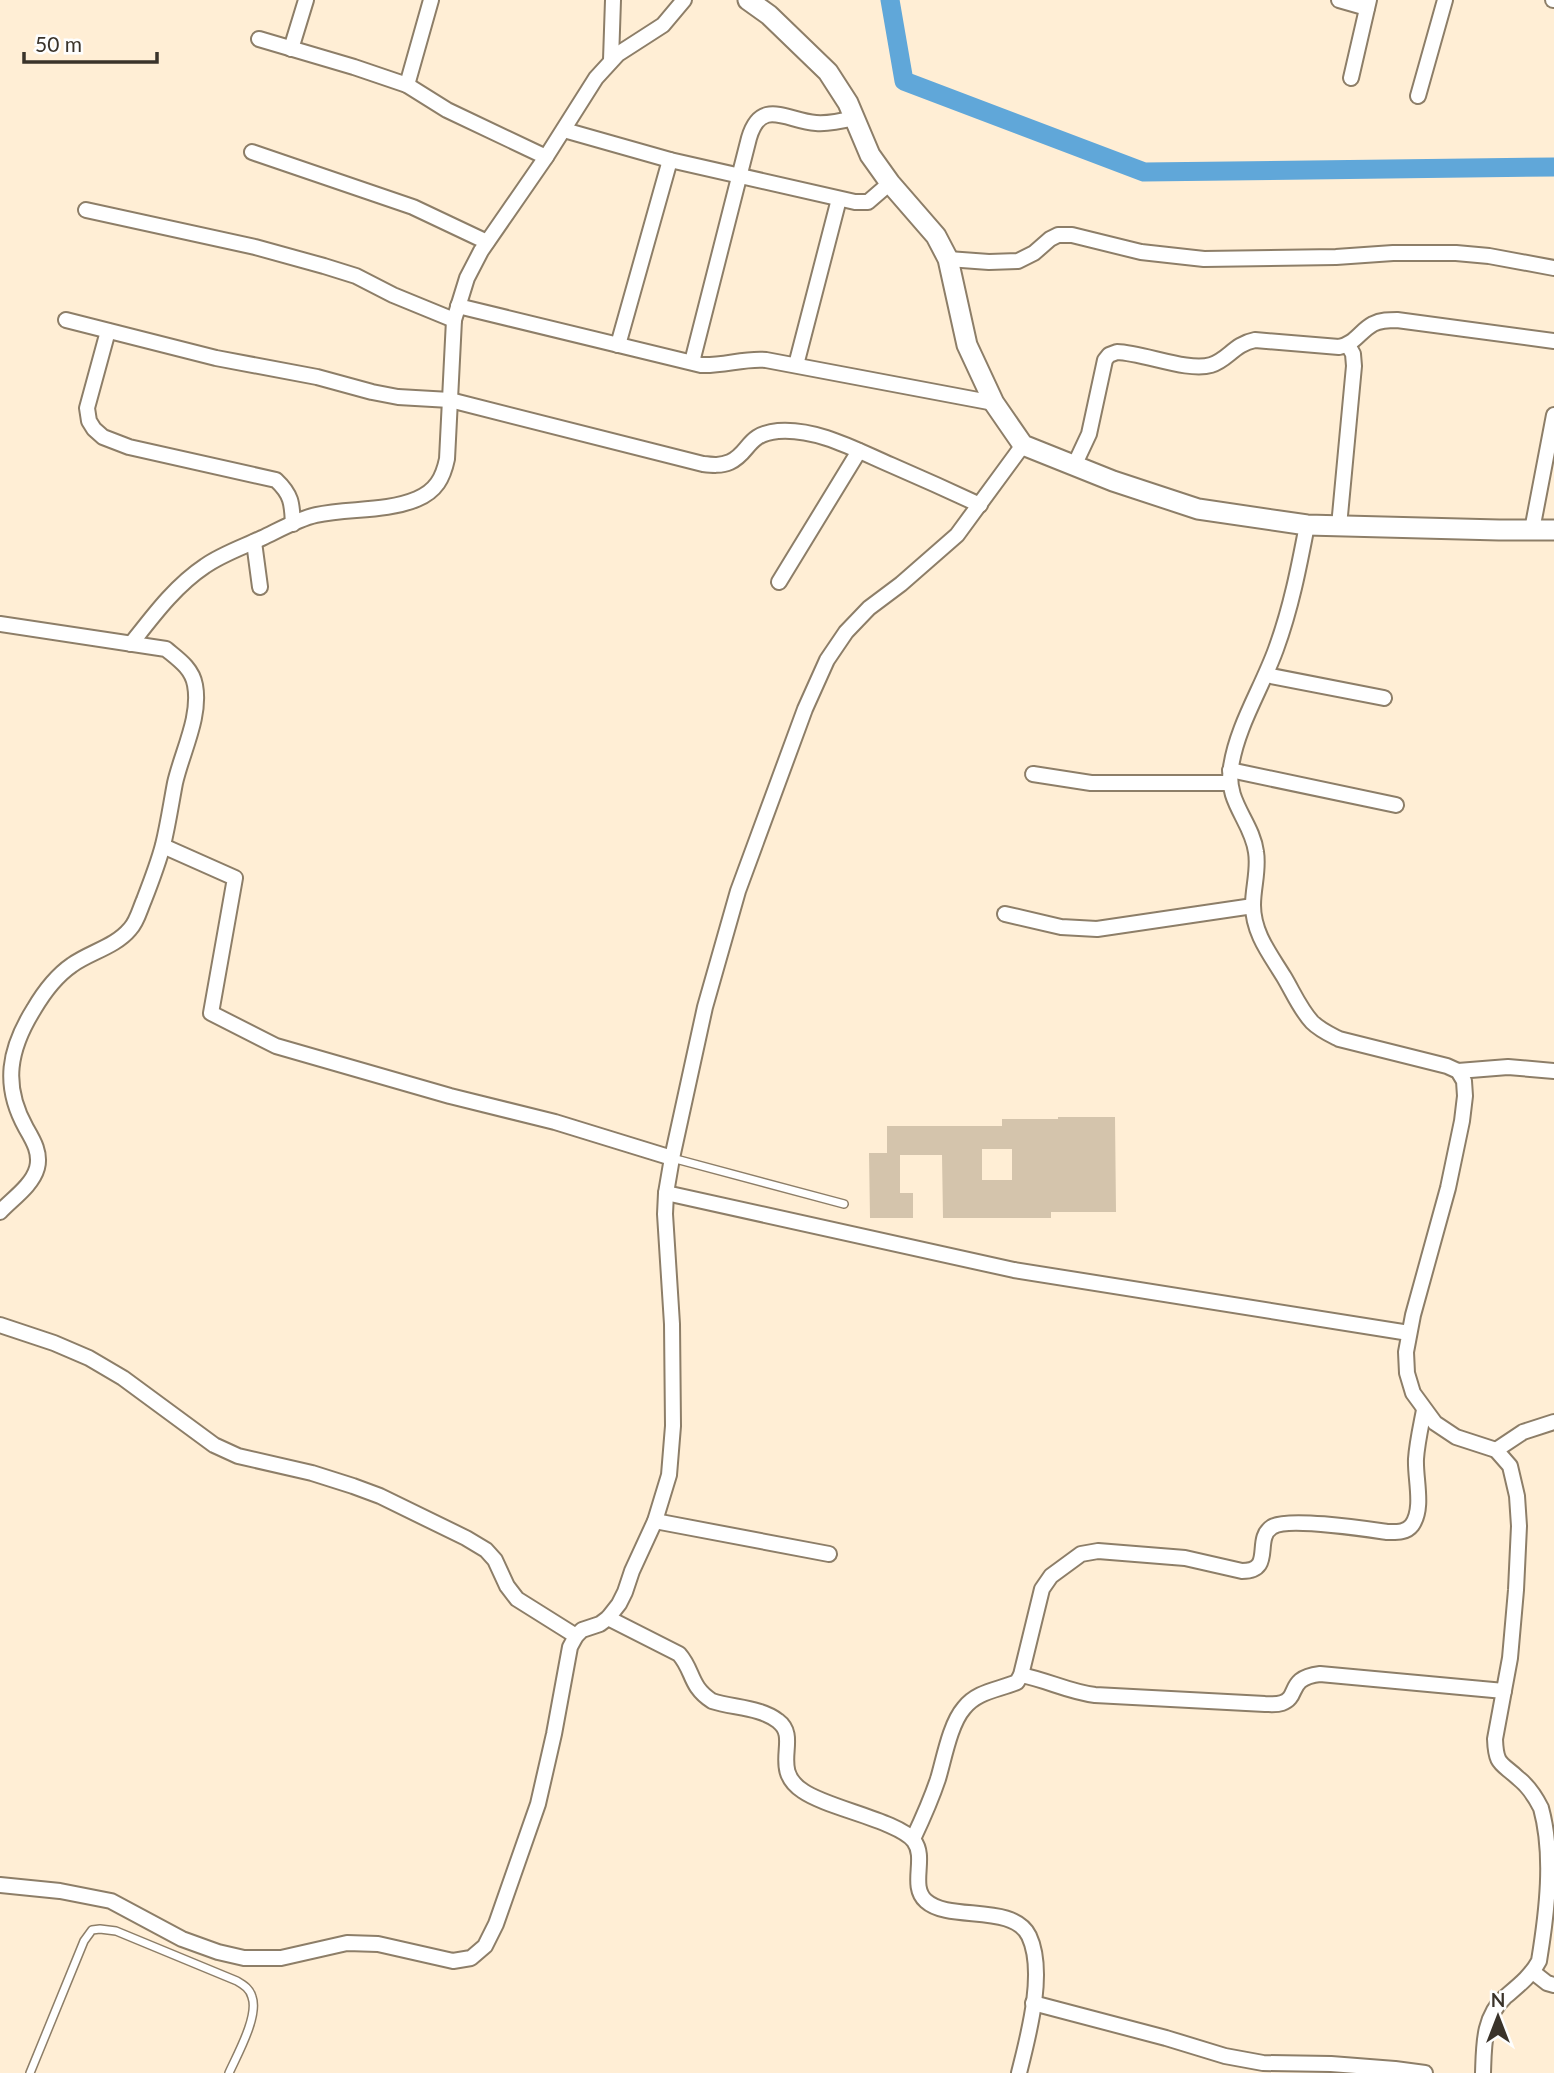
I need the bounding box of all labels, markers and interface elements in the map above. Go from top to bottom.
scale bar [24,21,158,65]
text: 50 m [35,31,82,56]
north arrow [1463,1982,1533,2052]
text: N [1491,1988,1505,2011]

